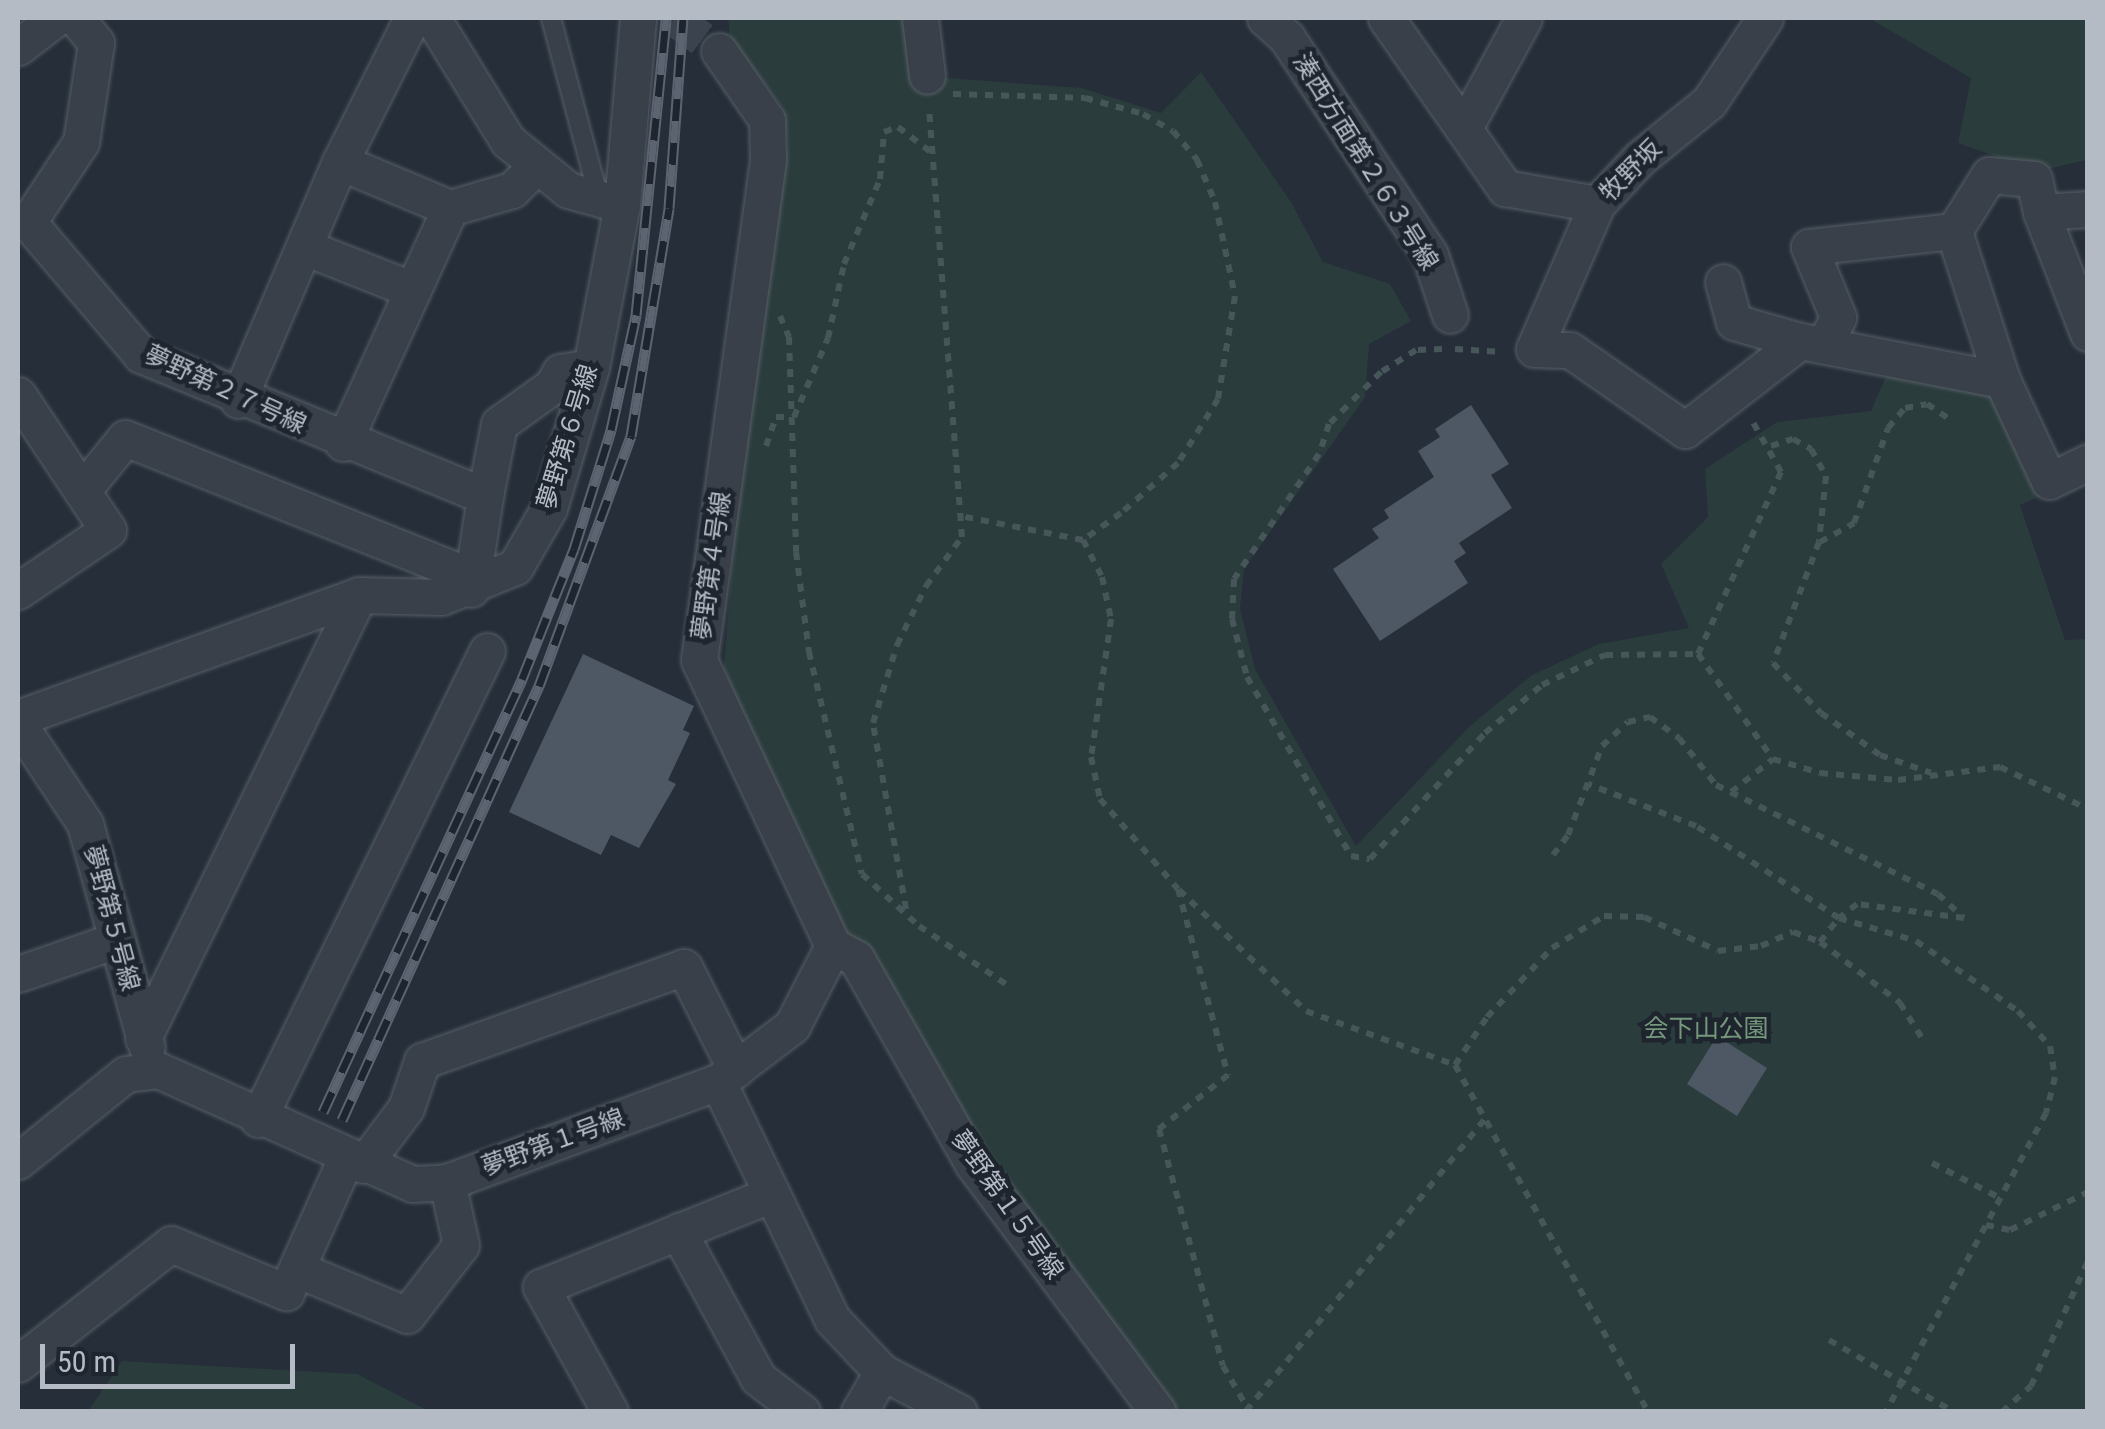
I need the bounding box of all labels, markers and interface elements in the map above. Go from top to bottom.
street label: 湊西方面第２６３号線 [1286,48,1444,276]
street label: 牧野坂 [1594,134,1668,208]
street label: 夢野第２７号線 [139,339,311,441]
street label: 夢野第６号線 [532,361,604,513]
street label: 夢野第４号線 [687,490,737,642]
street label: 夢野第５号線 [77,842,145,994]
park label: 会下山公園 [1644,1014,1768,1044]
street label: 夢野第１号線 [477,1103,629,1183]
street label: 夢野第１５号線 [945,1125,1069,1285]
scale bar [45,1324,300,1386]
text: 50 m [57,1344,116,1379]

